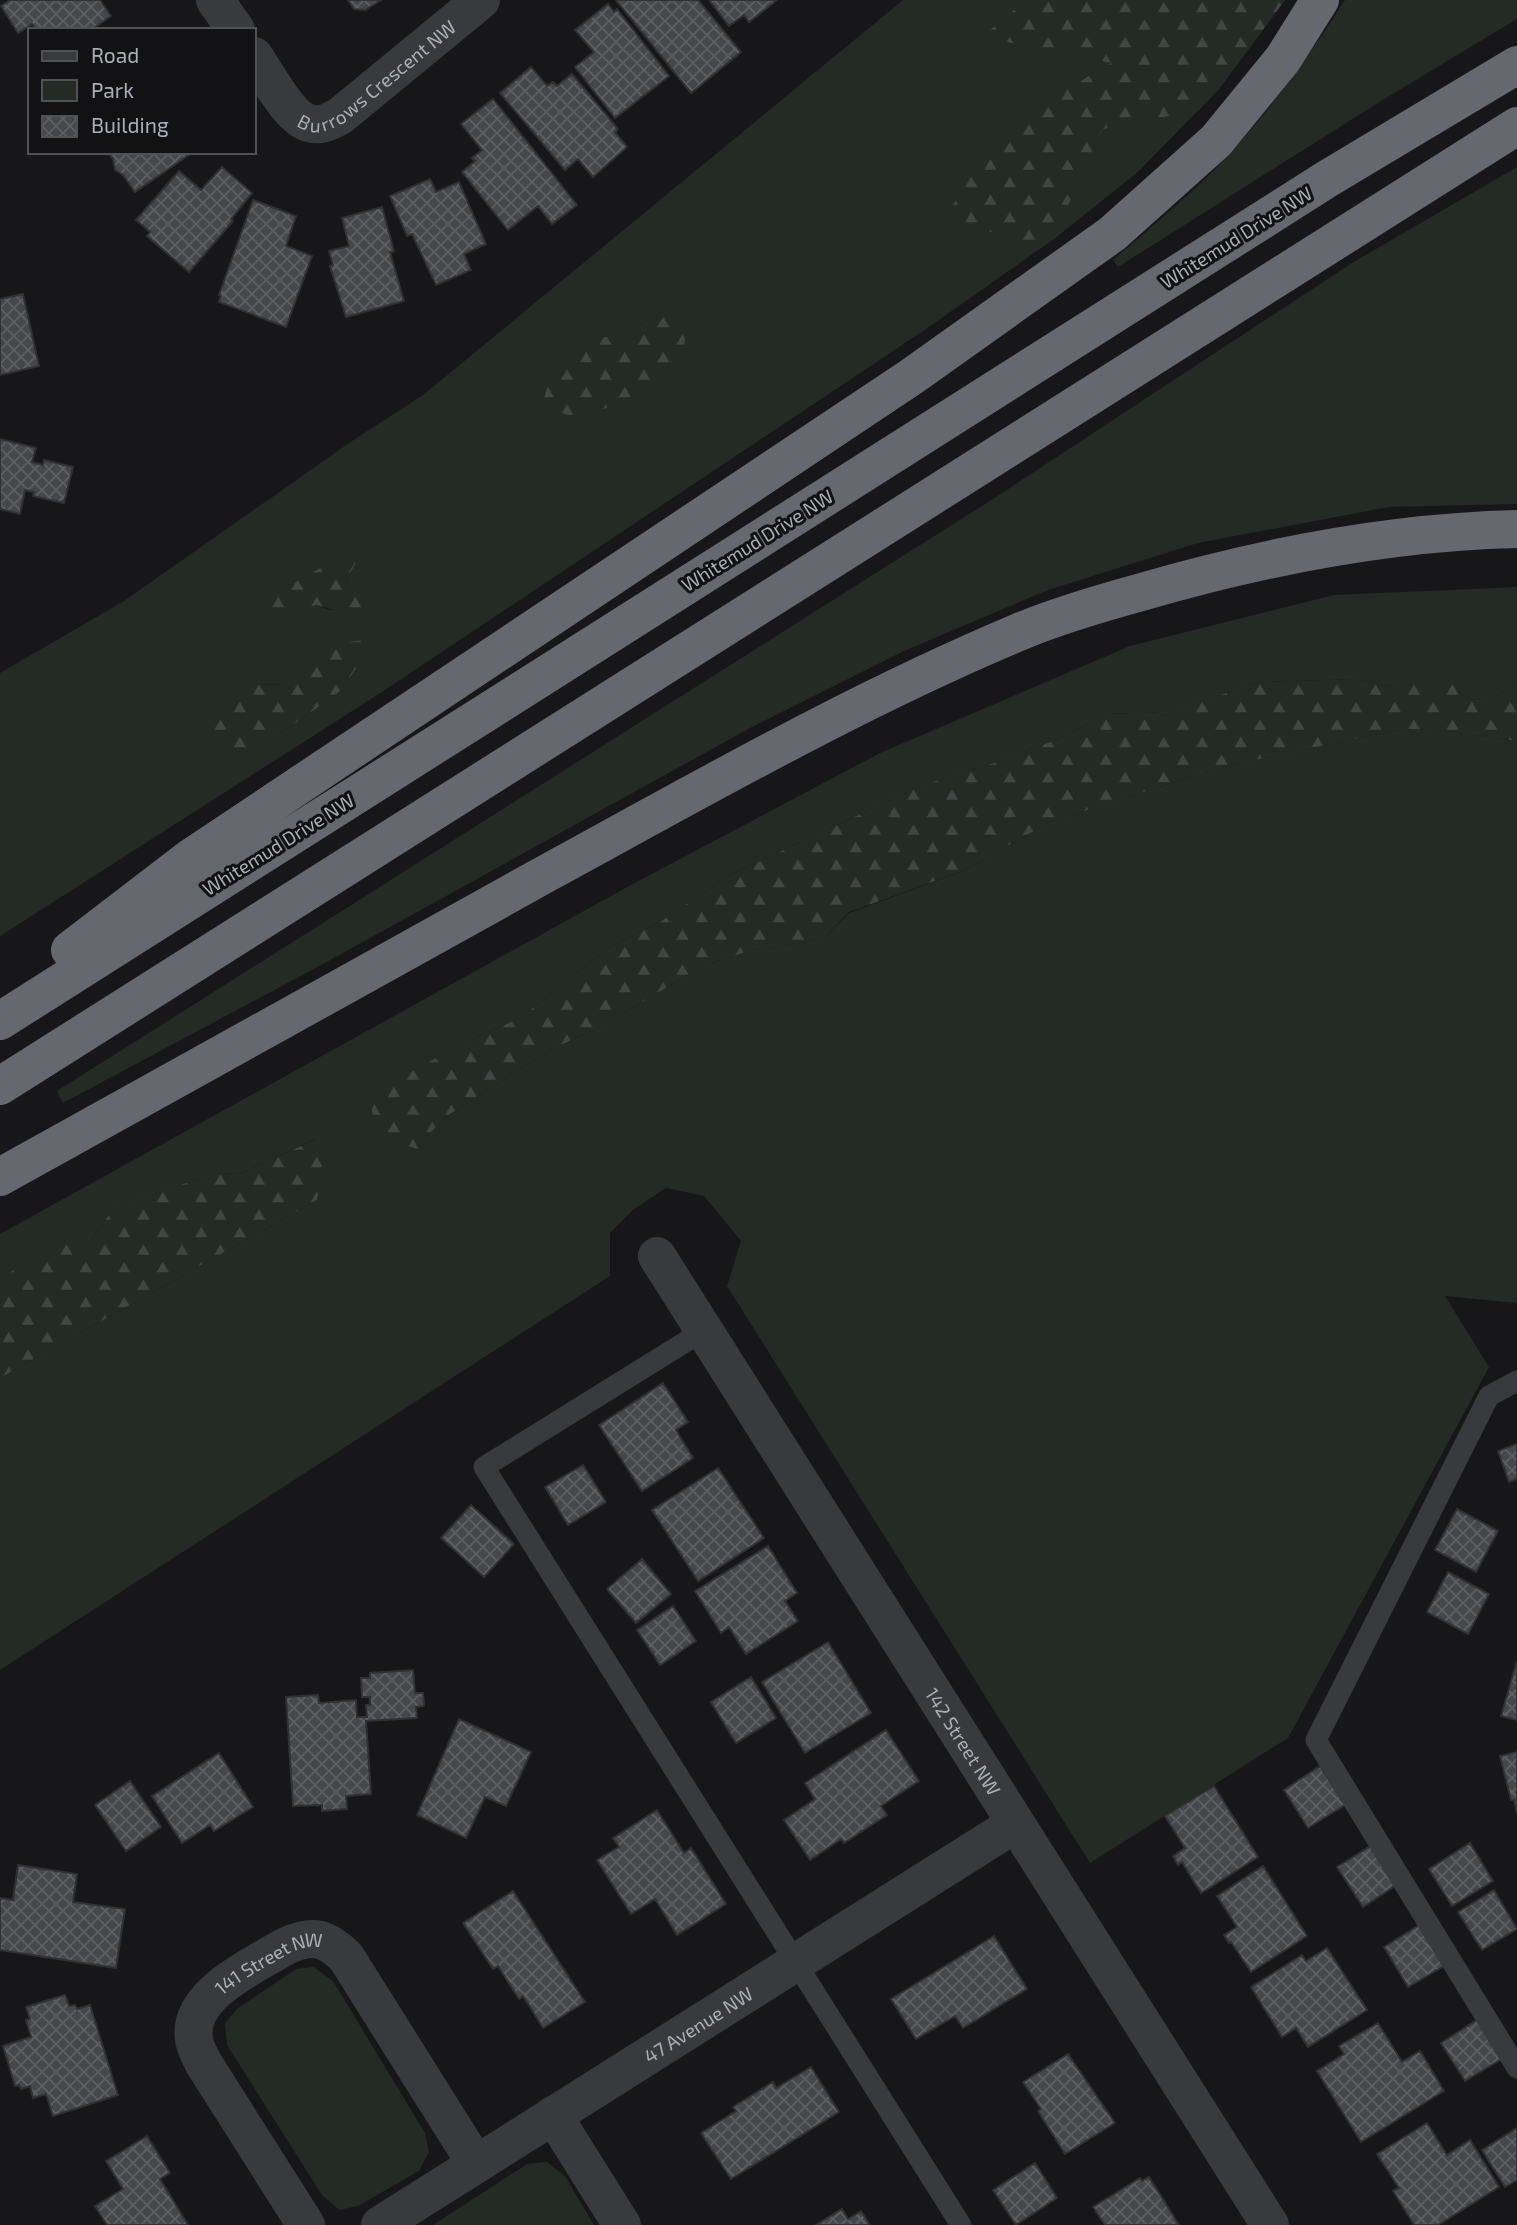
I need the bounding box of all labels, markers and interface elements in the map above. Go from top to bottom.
street label: Burrows Crescent NW [294,14,460,136]
legend [28,28,256,154]
text: Road [91,42,139,67]
text: Park [91,77,134,102]
text: Building [91,112,169,137]
street label: Whitemud Drive NW [1156,181,1316,293]
street label: Whitemud Drive NW [677,484,837,596]
street label: Whitemud Drive NW [198,788,358,900]
street label: 142 Street NW [921,1683,1006,1799]
street label: 141 Street NW [209,1927,323,1999]
street label: 47 Avenue NW [639,1981,757,2067]

